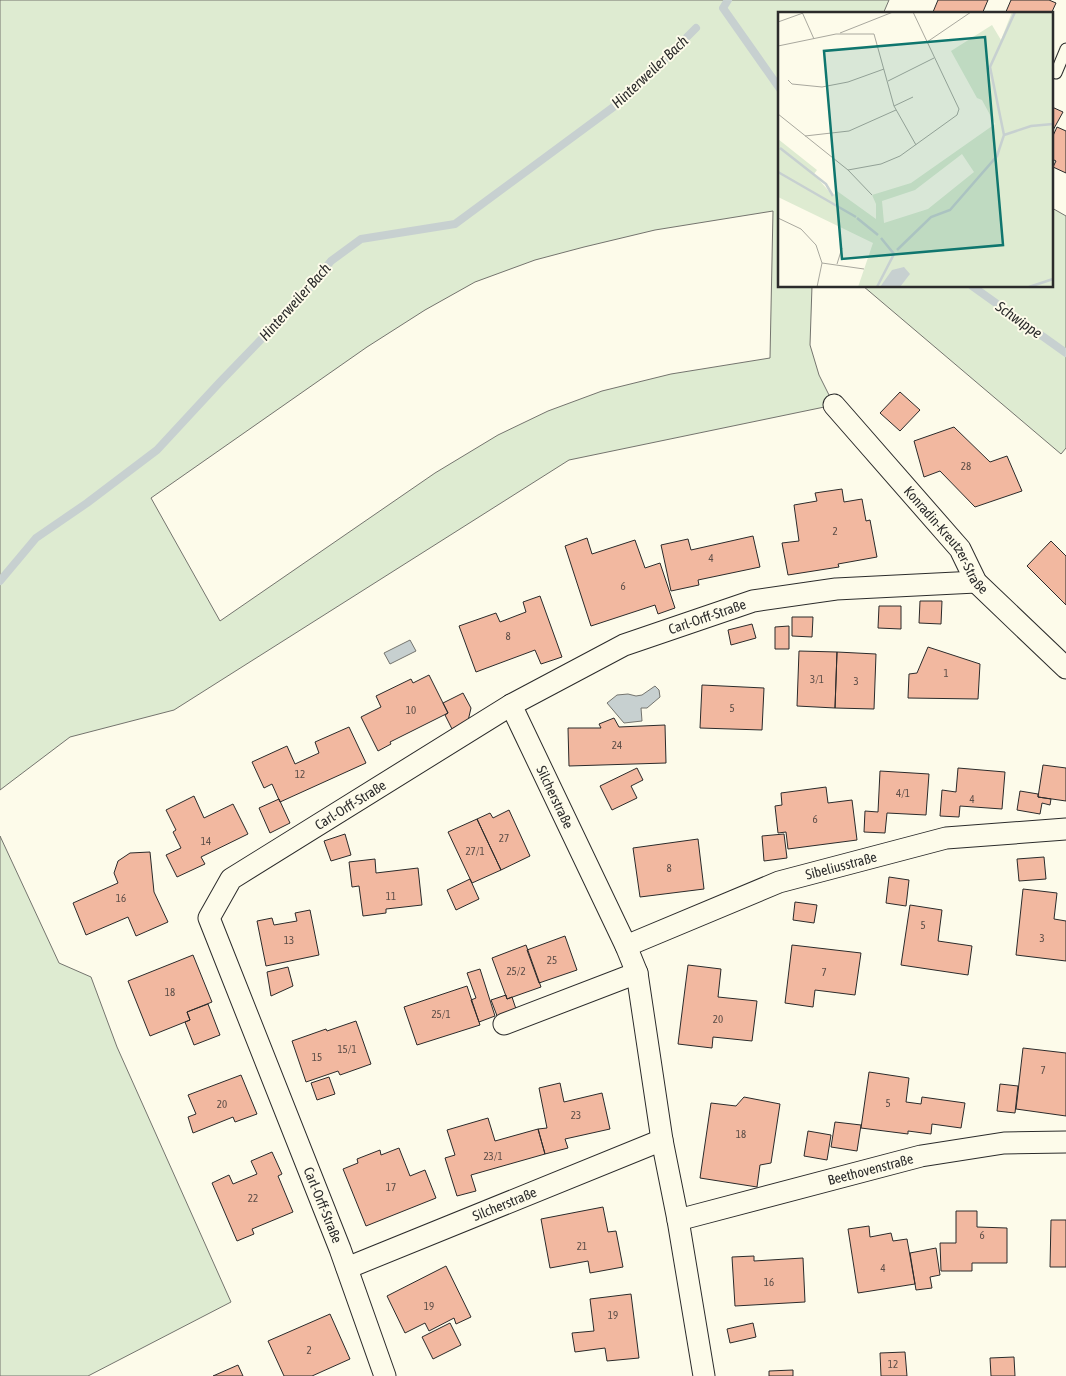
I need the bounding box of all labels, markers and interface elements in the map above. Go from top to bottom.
inset map [778,12,1054,288]
water label: Hinterweiler Bach [608,32,691,111]
water label: Hinterweiler Bach [256,260,334,344]
water label: Schwippe [992,297,1046,342]
house number: 28 [961,460,971,472]
street label: Konradin-Kreutzer-Straße [901,483,991,597]
house number: 2 [832,525,838,537]
house number: 4 [708,552,714,564]
house number: 6 [620,580,626,592]
street label: Carl-Orff-Straße [666,596,748,637]
house number: 8 [505,630,511,642]
house number: 1 [943,667,949,679]
house number: 3/1 [810,673,824,685]
house number: 3 [853,675,859,687]
house number: 5 [729,702,735,714]
house number: 10 [406,704,416,716]
house number: 24 [612,739,622,751]
street label: Silcherstraße [533,763,577,831]
house number: 12 [295,768,305,780]
street label: Carl-Orff-Straße [312,777,389,833]
house number: 4/1 [896,787,910,799]
house number: 4 [969,793,975,805]
house number: 6 [812,813,818,825]
house number: 27 [499,832,509,844]
house number: 14 [201,835,211,847]
house number: 27/1 [465,845,485,857]
street label: Sibeliusstraße [804,849,878,883]
house number: 8 [666,862,672,874]
house number: 11 [386,890,396,902]
house number: 16 [116,892,126,904]
house number: 5 [920,919,926,931]
house number: 3 [1039,932,1045,944]
house number: 13 [284,934,294,946]
house number: 25 [547,954,557,966]
house number: 25/2 [506,965,526,977]
house number: 7 [821,966,827,978]
house number: 18 [165,986,175,998]
house number: 25/1 [431,1008,451,1020]
house number: 20 [713,1013,723,1025]
house number: 15/1 [337,1043,357,1055]
house number: 15 [312,1051,322,1063]
house number: 7 [1040,1064,1046,1076]
house number: 5 [885,1097,891,1109]
house number: 20 [217,1098,227,1110]
house number: 23 [571,1109,581,1121]
house number: 18 [736,1128,746,1140]
house number: 23/1 [483,1150,503,1162]
street label: Beethovenstraße [826,1150,915,1188]
street label: Carl-Orff-Straße [300,1165,346,1245]
house number: 17 [386,1181,396,1193]
street label: Silcherstraße [470,1184,539,1224]
house number: 22 [248,1192,258,1204]
house number: 6 [979,1229,985,1241]
house number: 21 [577,1240,587,1252]
house number: 4 [880,1262,886,1274]
house number: 16 [764,1276,774,1288]
house number: 19 [424,1300,434,1312]
house number: 19 [608,1309,618,1321]
house number: 2 [306,1344,312,1356]
house number: 12 [888,1358,898,1370]

